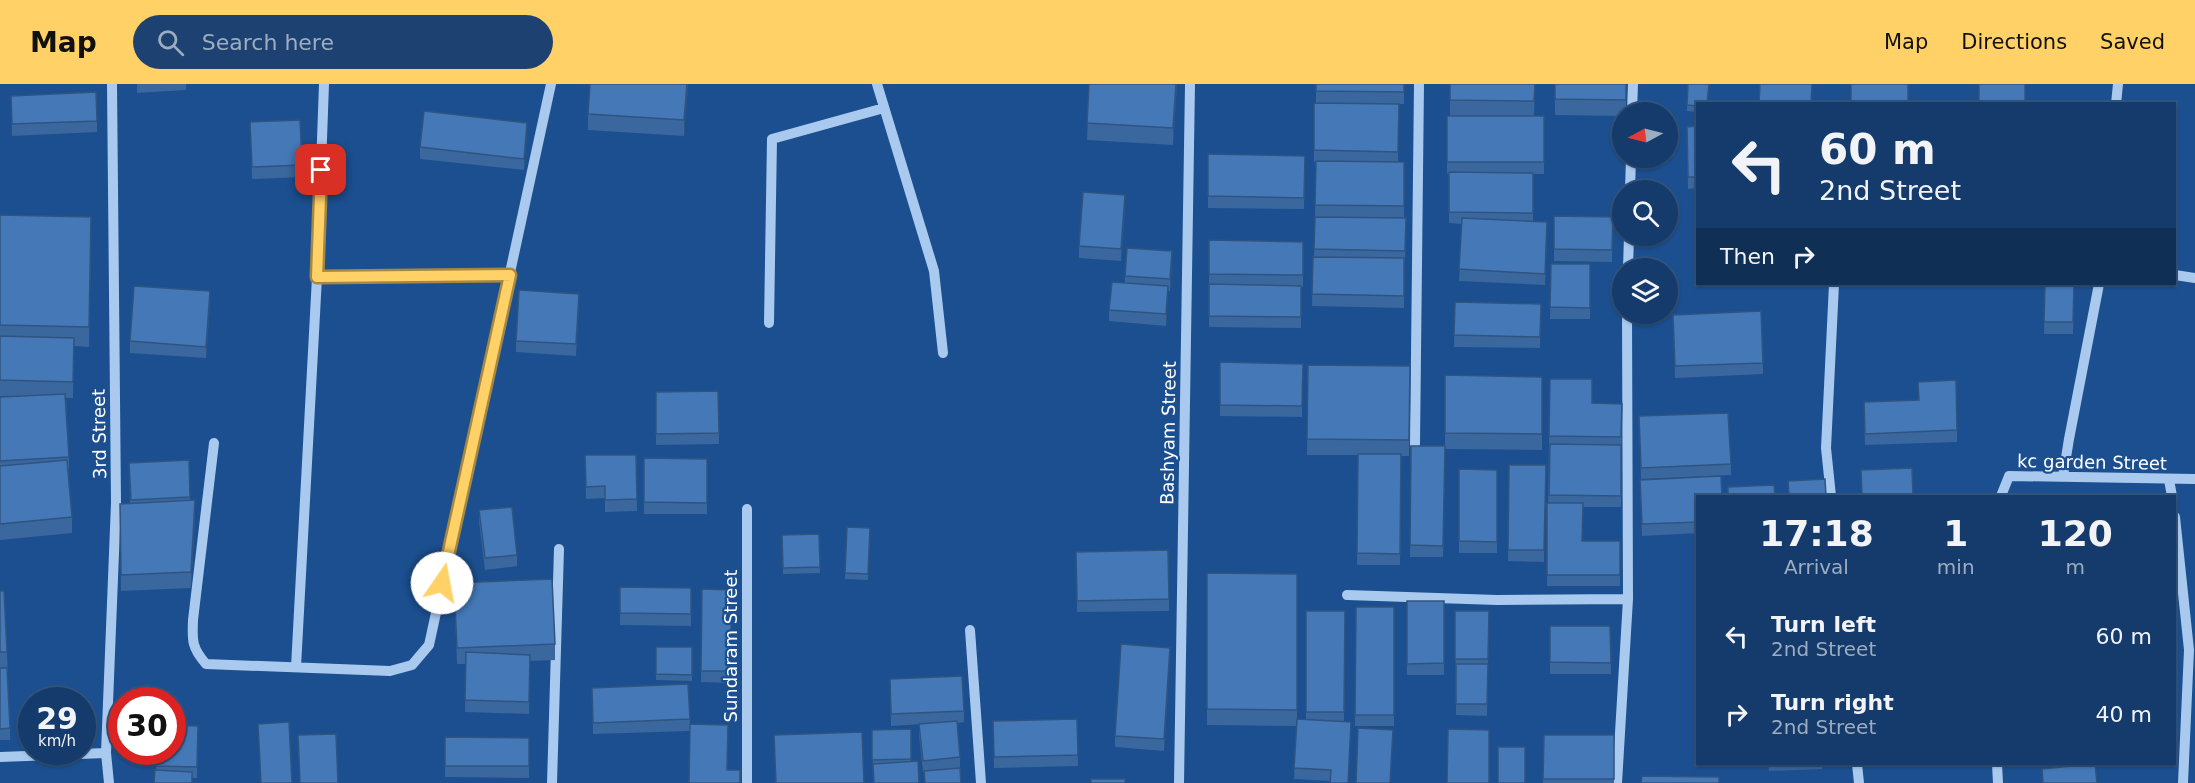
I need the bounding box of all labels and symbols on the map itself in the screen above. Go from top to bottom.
north arrow [1612,102,1678,168]
pin [295,144,346,195]
street label: Bashyam Street [1156,361,1180,505]
street label: 3rd Street [88,389,110,479]
street label: kc garden Street [2017,450,2167,474]
position arrow [410,551,474,615]
street label: Sundaram Street [720,569,741,723]
speed limit sign: 30 [108,687,186,765]

